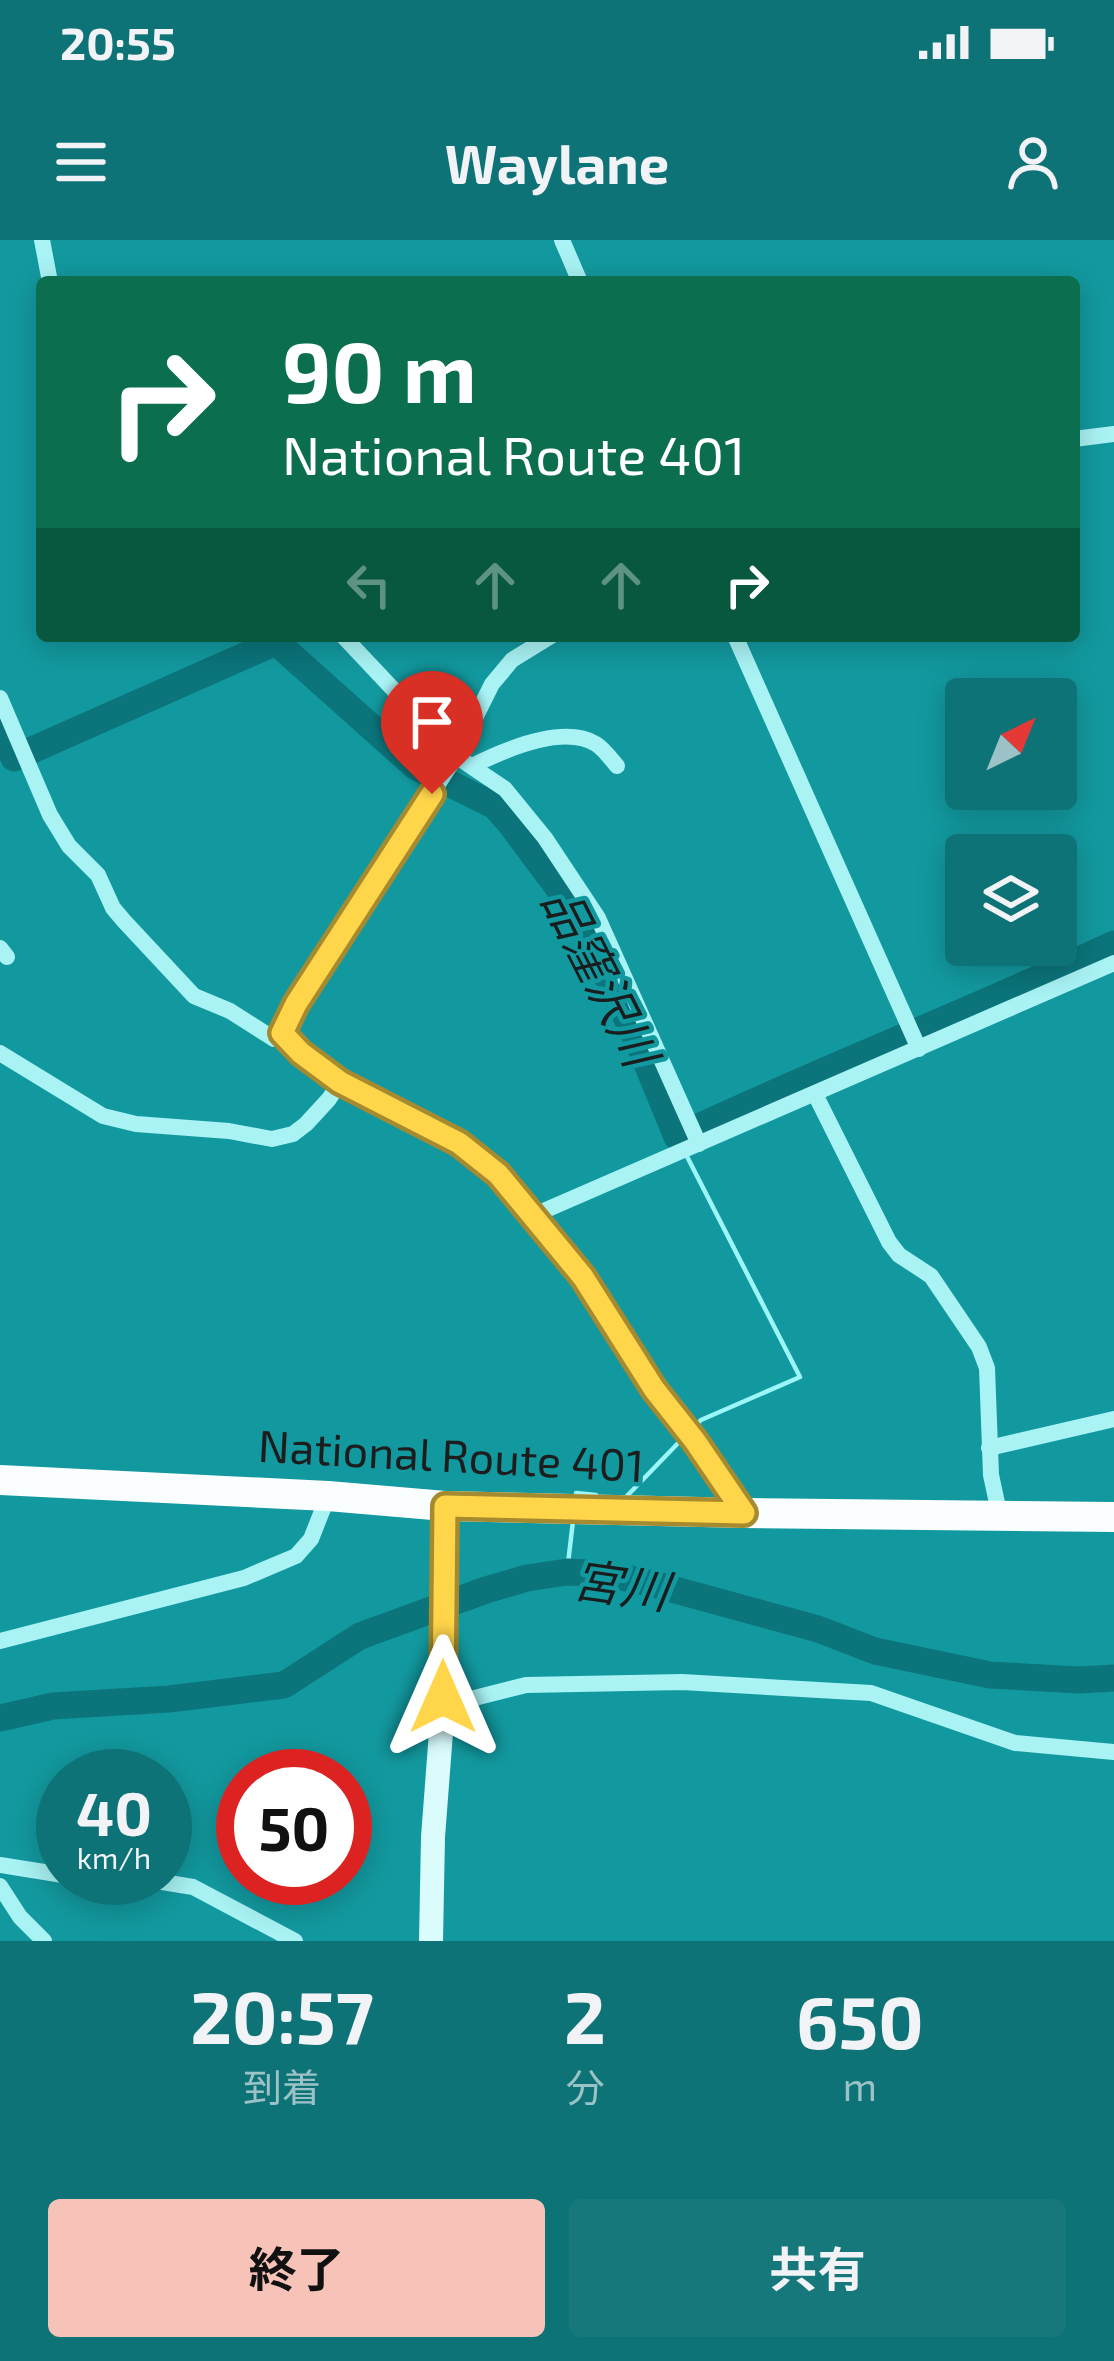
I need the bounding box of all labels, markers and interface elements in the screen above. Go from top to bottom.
text: 20:55 [60,15,176,69]
icon: menu [48,129,114,195]
icon: person [1000,129,1066,195]
text: Waylane [445,130,669,195]
text: 90 m [282,319,477,420]
icon: right [84,324,240,480]
text: National Route 401 [282,421,746,486]
icon: left [336,552,402,618]
icon: ahead [462,552,528,618]
icon: ahead [588,552,654,618]
icon: right [714,552,780,618]
pin [381,671,483,794]
north arrow [945,678,1077,810]
map controls [945,678,1077,966]
icon: arrive [399,689,465,755]
button: layers [945,834,1077,966]
water label: 品窪沢川 [532,877,673,1079]
street label: National Route 401 [257,1417,645,1491]
water label: 宮川 [570,1549,678,1620]
position arrow [380,1634,506,1760]
speed limit sign: 50 [216,1749,372,1905]
text: 40 [76,1776,152,1848]
text: km/h [77,1839,151,1875]
text: 20:57 [190,1972,374,2058]
text: 2 [564,1972,606,2058]
text: 650 [796,1977,924,2063]
text: m [843,2062,877,2109]
text: 到着 [243,2063,321,2110]
text: 分 [565,2063,604,2110]
button: 終了 [48,2199,545,2337]
button: 共有 [569,2199,1066,2337]

